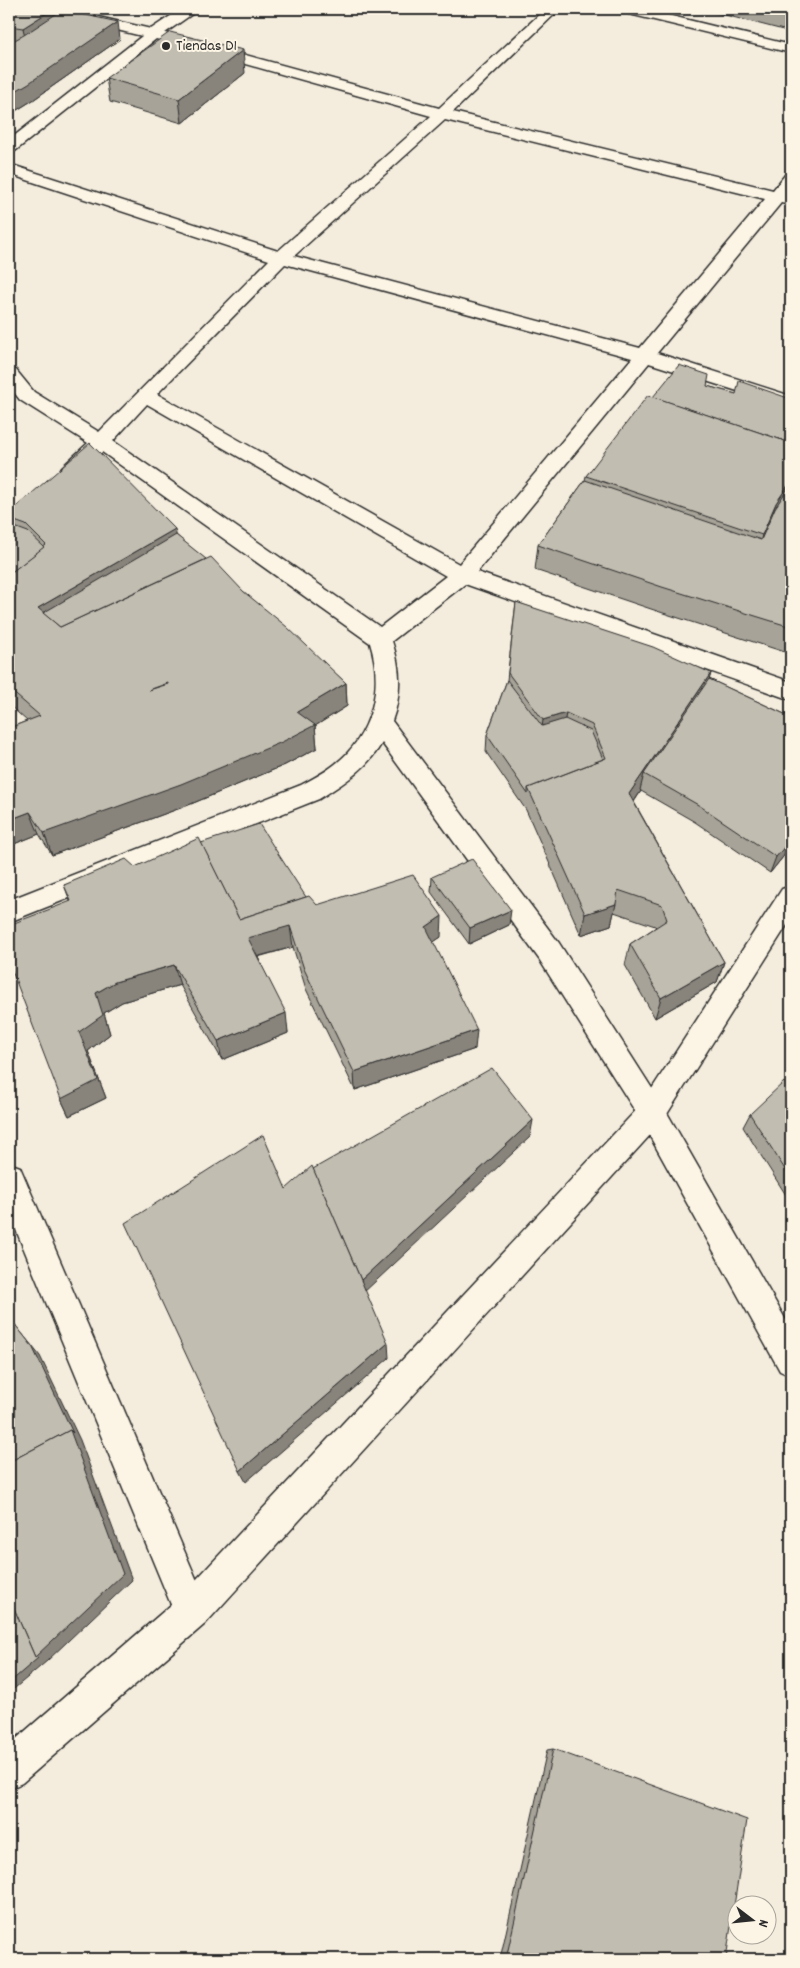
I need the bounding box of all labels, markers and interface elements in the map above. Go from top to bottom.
place label: Tiendas D1 [176,35,237,58]
marker: Tiendas D1 [160,40,172,52]
north arrow [728,1896,778,1946]
text: N [752,1917,773,1929]

